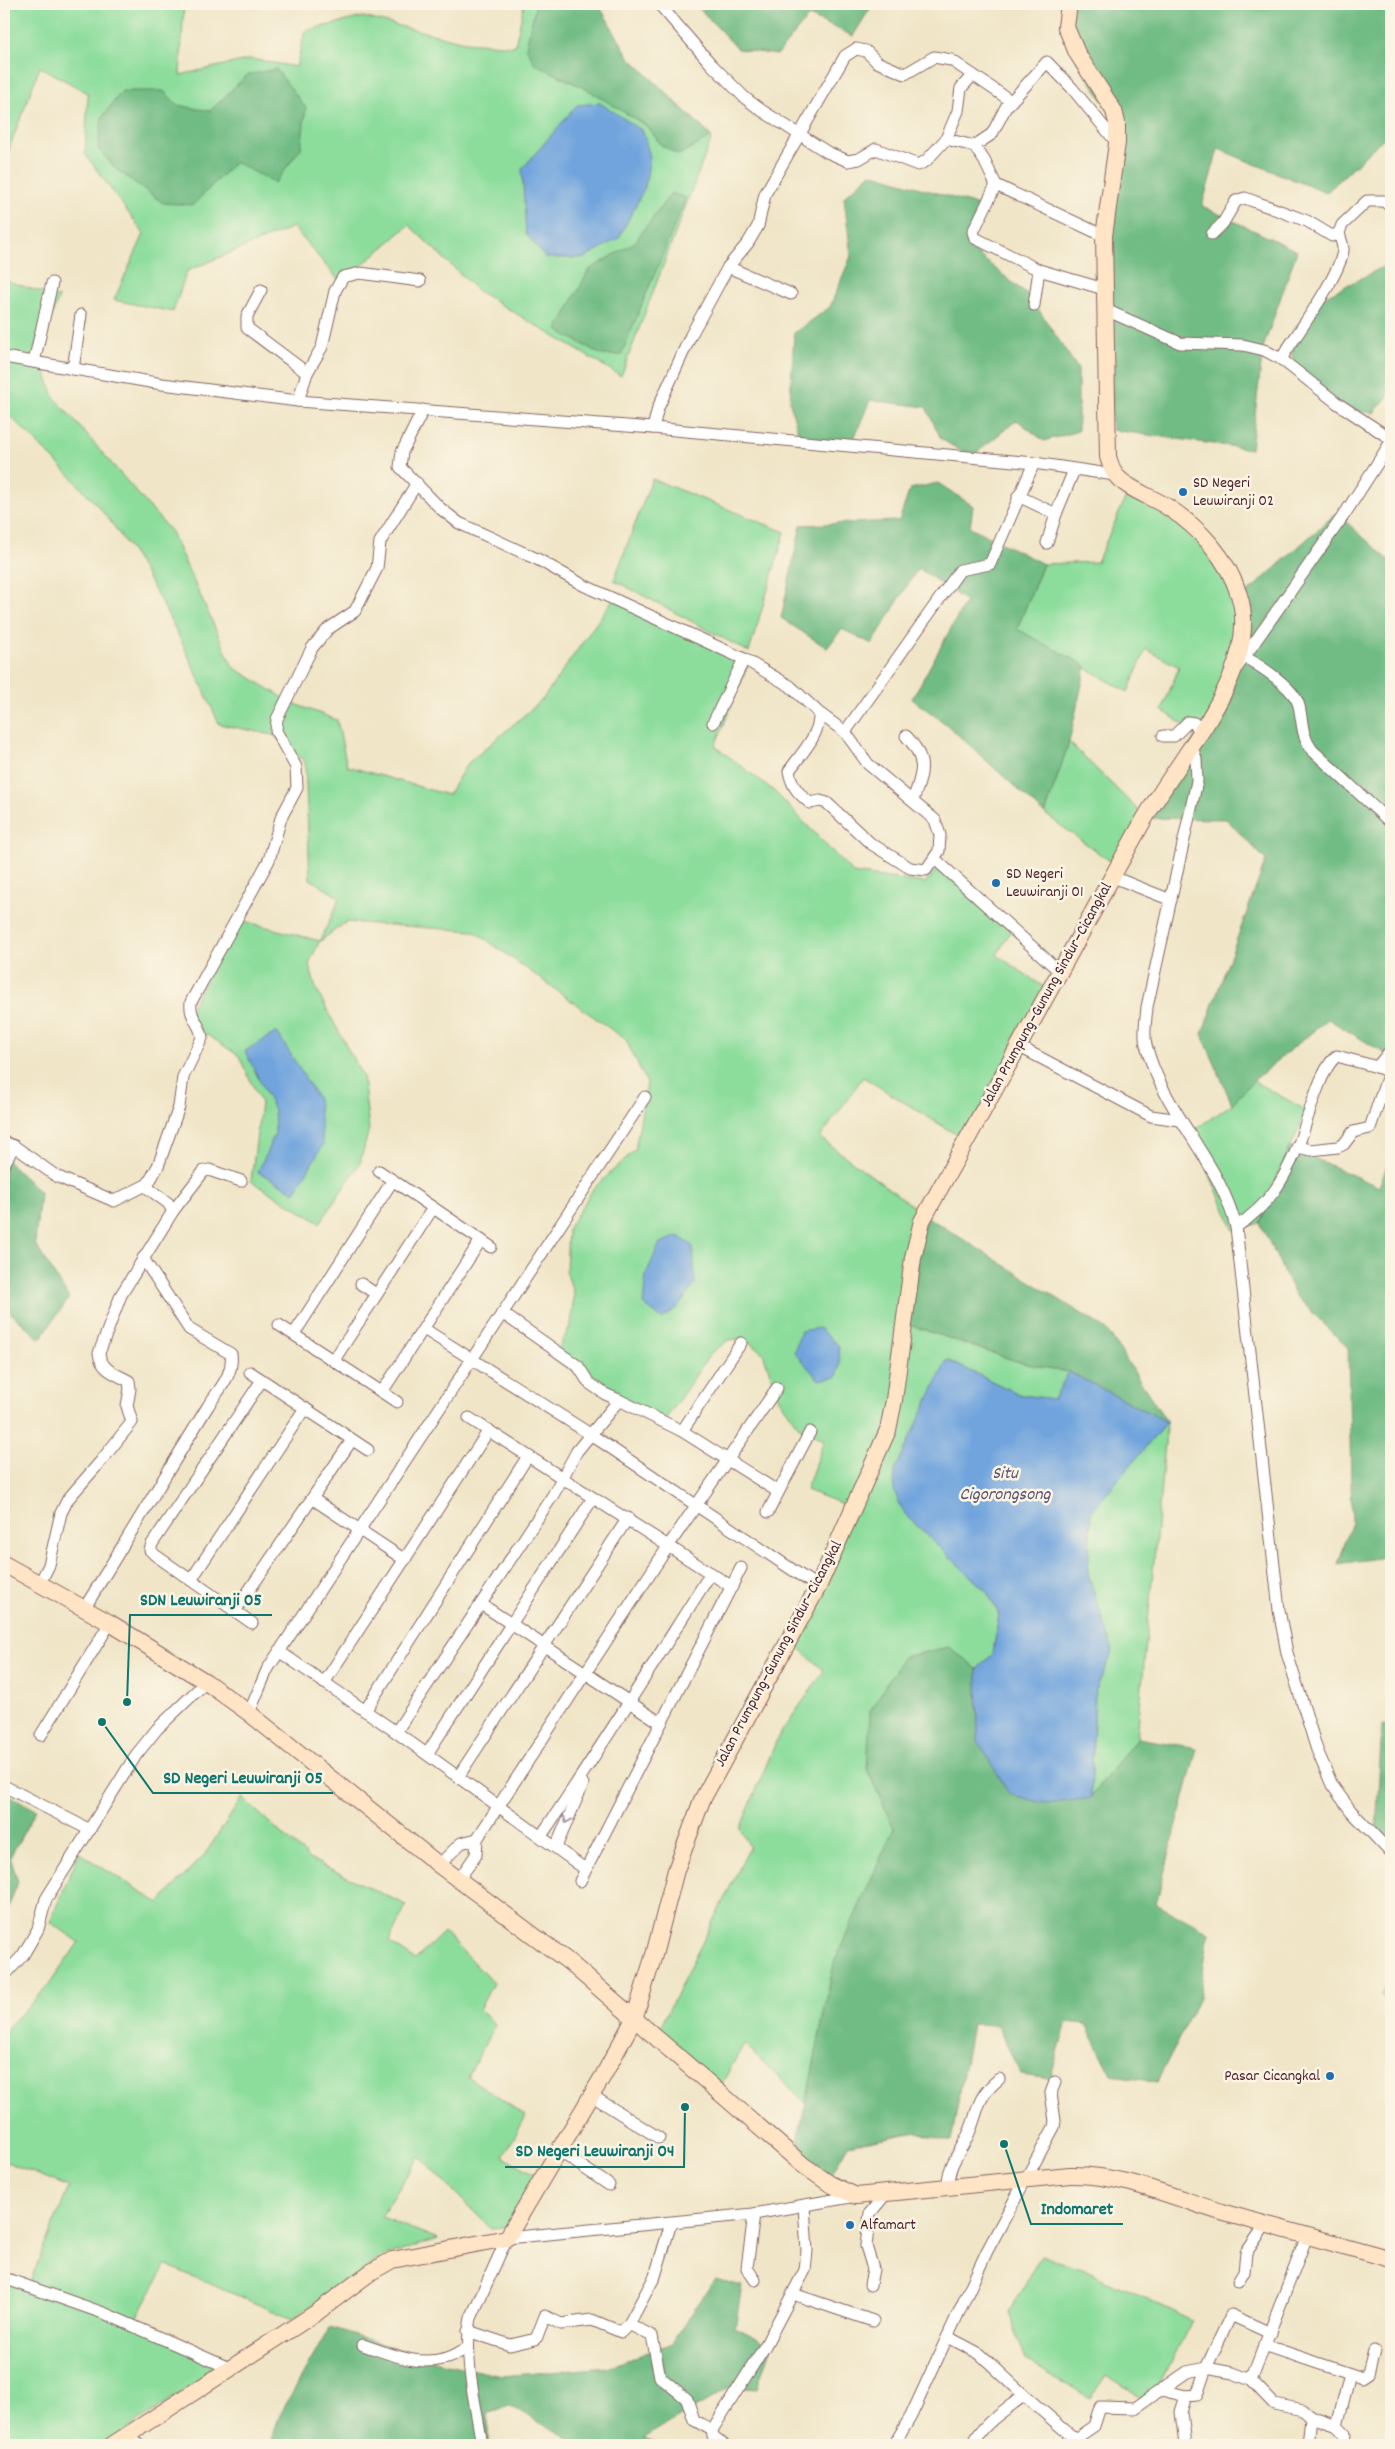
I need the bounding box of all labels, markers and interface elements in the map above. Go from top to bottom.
place label: SD Negeri Leuwiranji 02 [1193,472,1274,513]
marker: SD Negeri Leuwiranji 02 [1177,486,1189,498]
place label: SD Negeri Leuwiranji 01 [1006,863,1084,904]
marker: SD Negeri Leuwiranji 01 [990,877,1002,889]
street label: Jalan Prumpung–Gunung Sindur–Cicangkal [976,878,1119,1111]
water label: Situ Cigorongsong [960,1462,1051,1508]
street label: Jalan Prumpung–Gunung Sindur–Cicangkal [709,1537,849,1771]
callout: SDN Leuwiranji 05 [130,1582,272,1615]
text: SDN Leuwiranji 05 [140,1589,262,1614]
callout: SD Negeri Leuwiranji 05 [153,1760,333,1793]
text: SD Negeri Leuwiranji 05 [163,1767,323,1792]
one-way arrow [563,1815,574,1824]
place label: Pasar Cicangkal [1224,2065,1320,2088]
marker: Pasar Cicangkal [1324,2070,1336,2082]
callout: SD Negeri Leuwiranji 04 [505,2134,684,2167]
text: SD Negeri Leuwiranji 04 [516,2140,674,2165]
callout: Indomaret [1031,2191,1123,2224]
text: Indomaret [1041,2198,1114,2223]
place label: Alfamart [860,2214,916,2237]
marker: Alfamart [844,2219,856,2231]

